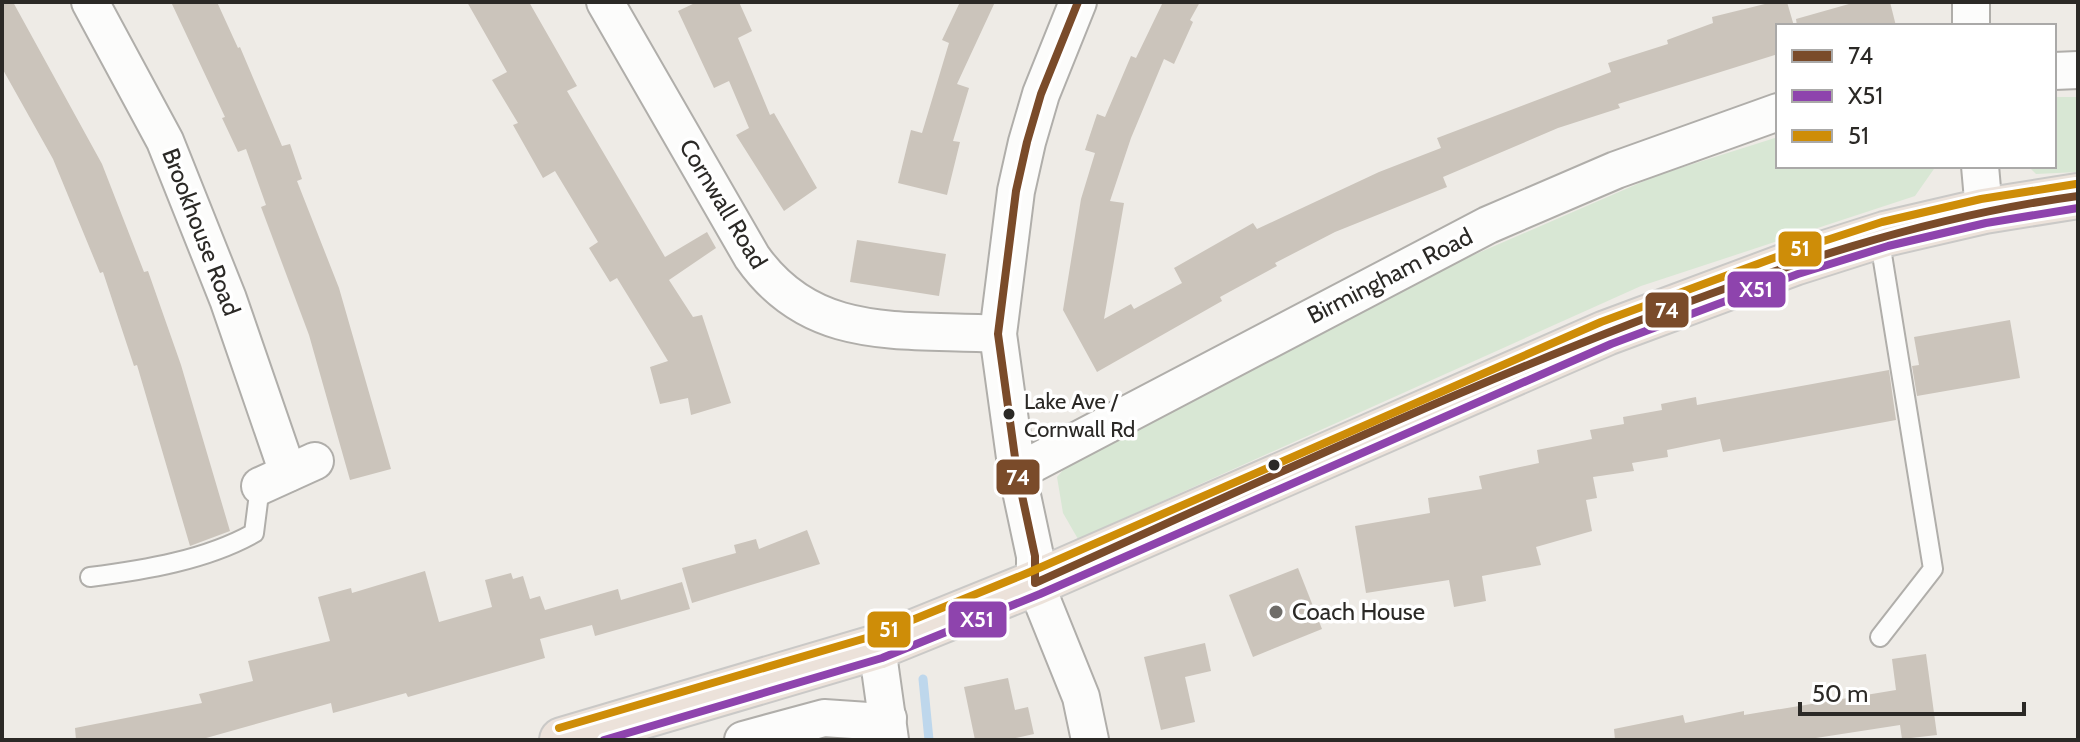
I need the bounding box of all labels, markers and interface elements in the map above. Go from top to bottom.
legend [1776,24,2056,168]
text: 74 [1848,41,1873,70]
text: X51 [1848,81,1883,110]
text: 51 [1848,121,1869,150]
street label: Cornwall Road [673,134,773,274]
street label: Brookhouse Road [156,144,247,320]
street label: Birmingham Road [1302,221,1477,330]
line badge: 51 [1777,230,1823,268]
text: 51 [1790,235,1810,262]
line badge: X51 [1726,270,1787,309]
text: X51 [1738,276,1773,303]
line badge: 74 [1644,291,1690,329]
text: 74 [1655,297,1679,324]
place label: Lake Ave / Cornwall Rd [1024,388,1135,443]
marker: Lake Ave / Cornwall Rd [1001,406,1017,422]
unlabelled marker [1266,457,1282,473]
line badge: 74 [995,458,1041,496]
text: 74 [1006,464,1030,491]
place label: Coach House [1292,597,1425,626]
line badge: X51 [947,600,1008,639]
marker: Coach House [1267,603,1285,621]
text: X51 [959,606,994,633]
line badge: 51 [866,610,912,649]
text: 51 [879,616,899,643]
scale bar [1800,666,2024,716]
text: 50 m [1812,679,1868,708]

